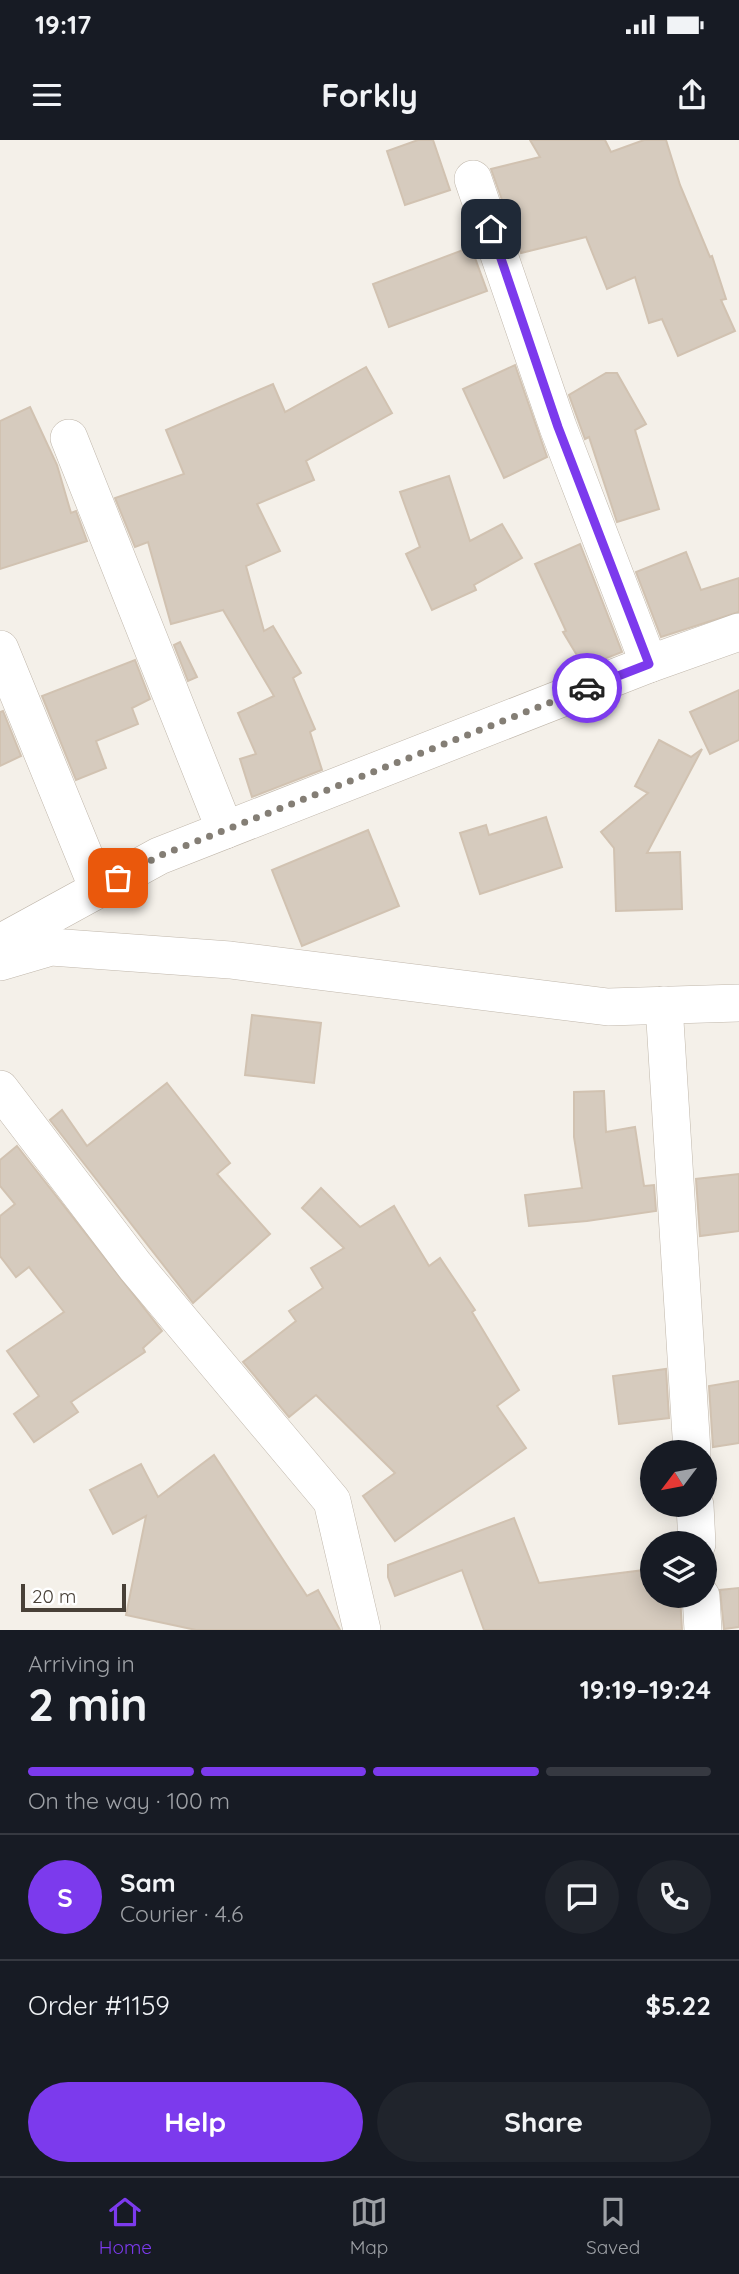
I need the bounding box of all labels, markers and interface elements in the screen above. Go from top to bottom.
text: 19:17 [35,8,91,41]
text: Forkly [321,75,418,115]
icon: menu [28,76,66,114]
icon: share [673,76,711,114]
pin [461,199,521,259]
icon: home [472,210,510,248]
courier [552,653,622,723]
icon: car [568,669,606,707]
pin [88,848,148,908]
icon: bag [99,859,137,897]
north arrow [640,1440,718,1517]
map controls [640,1440,717,1608]
button: layers [640,1531,717,1608]
scale bar [21,1581,126,1613]
text: 20 m [32,1584,76,1608]
text: Arriving in [28,1649,135,1678]
text: 19:19–19:24 [580,1673,711,1706]
text: 2 min [28,1675,148,1733]
text: On the way · 100 m [28,1786,230,1815]
button: chat [545,1860,619,1934]
button: phone [637,1860,711,1934]
text: Sam [120,1866,176,1899]
text: S [57,1881,73,1914]
text: Courier · 4.6 [120,1899,243,1928]
text: Order #1159 [28,1989,170,2022]
text: $5.22 [645,1989,711,2022]
button: Help [28,2082,363,2162]
button: Share [377,2082,711,2162]
tab: Home [99,2193,152,2259]
tab: Map [350,2193,388,2259]
tab: Saved [586,2193,640,2259]

